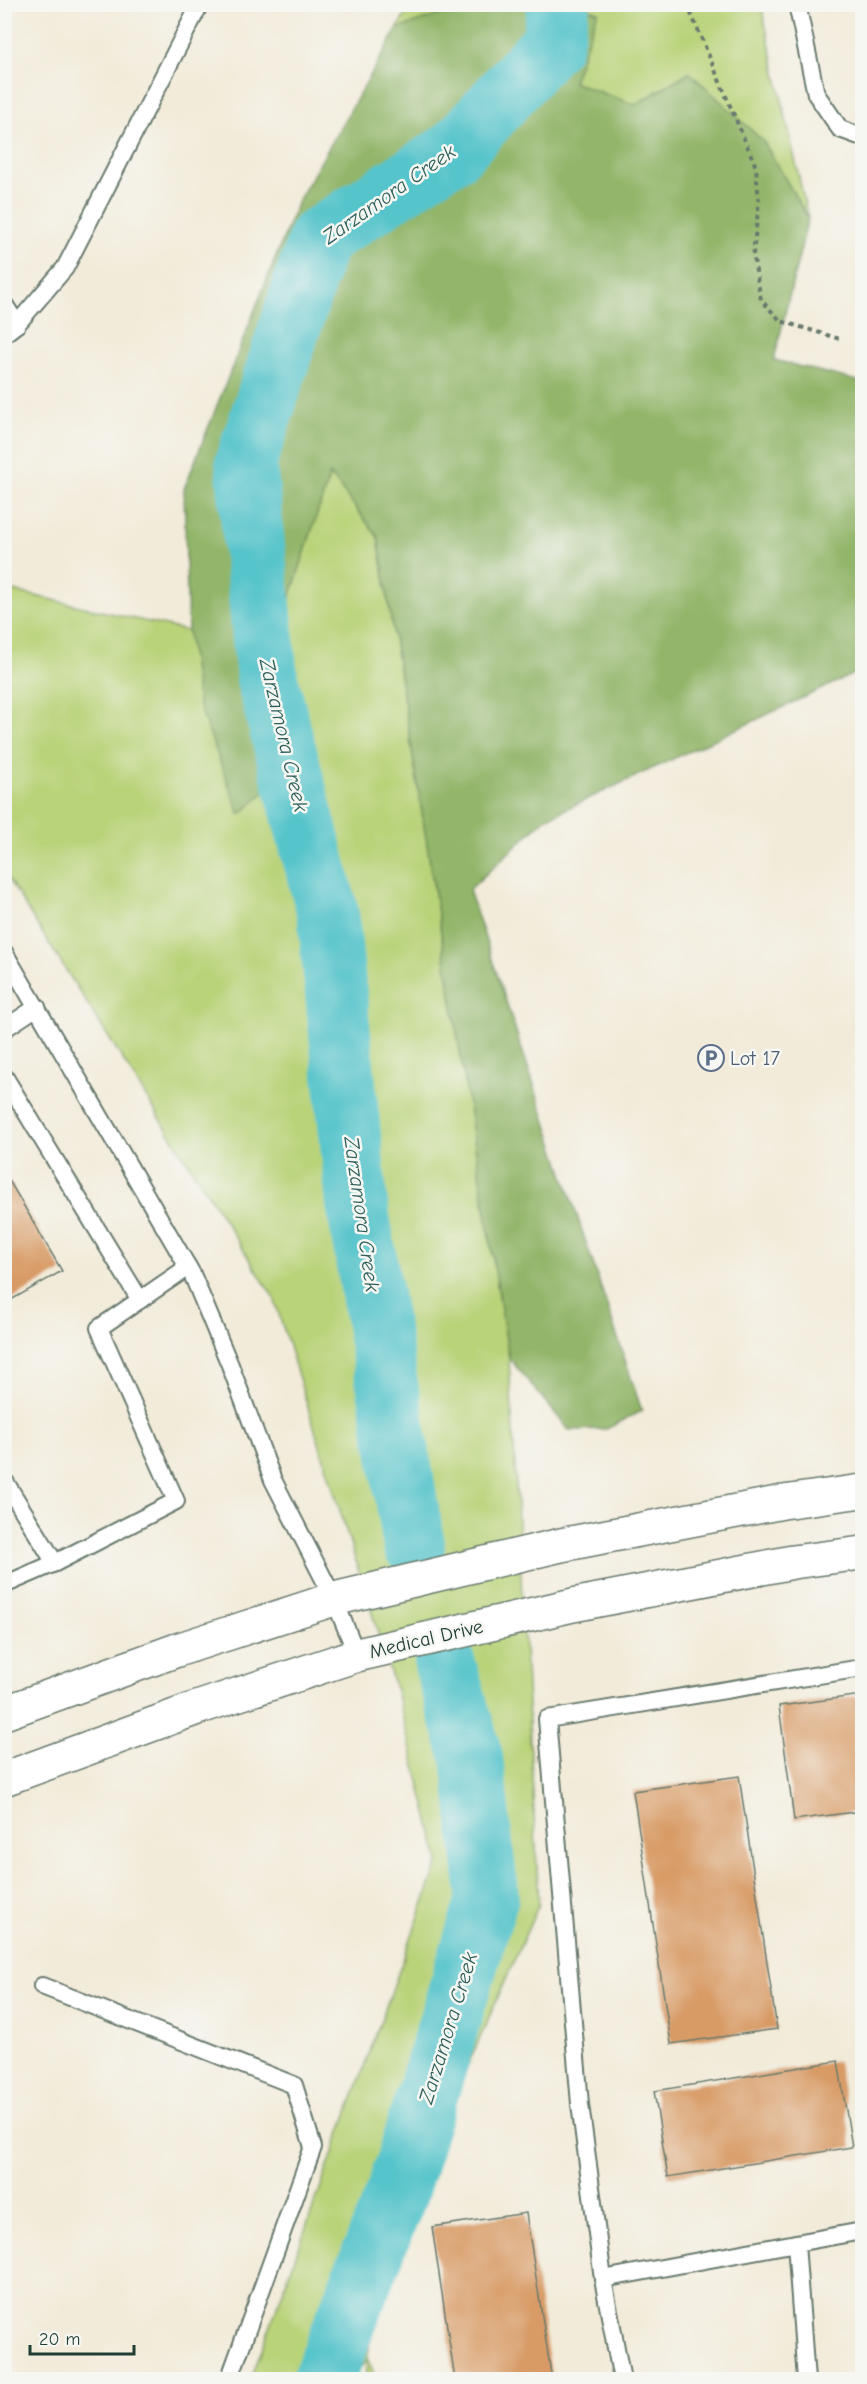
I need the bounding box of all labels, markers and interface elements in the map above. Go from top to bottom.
water label: Zarzamora Creek [317,139,461,249]
water label: Zarzamora Creek [254,655,313,815]
parking icon: Lot 17 [696,1043,726,1073]
place label: Lot 17 [730,1047,780,1070]
water label: Zarzamora Creek [339,1134,385,1294]
street label: Medical Drive [367,1615,485,1663]
water label: Zarzamora Creek [413,1949,483,2107]
scale bar [30,2318,134,2356]
text: 20 m [39,2329,80,2350]

